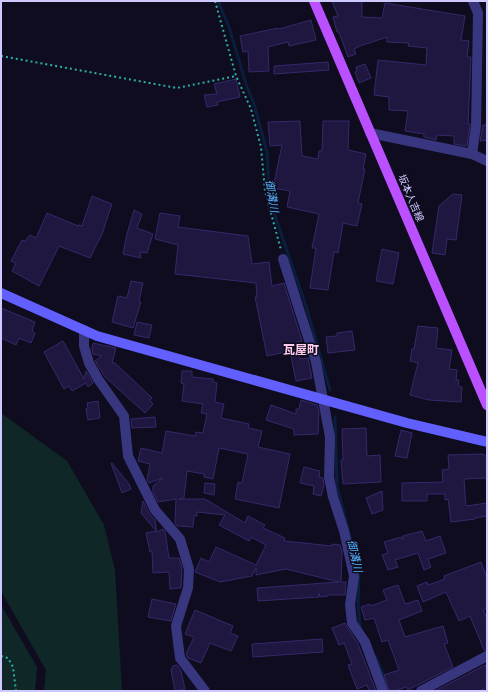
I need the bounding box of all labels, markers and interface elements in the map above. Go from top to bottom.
street label: 坂本人吉線 [395,172,427,224]
water label: 御溝川 [263,179,282,214]
district label: 瓦屋町 [283,342,319,357]
water label: 御溝川 [344,538,366,575]

